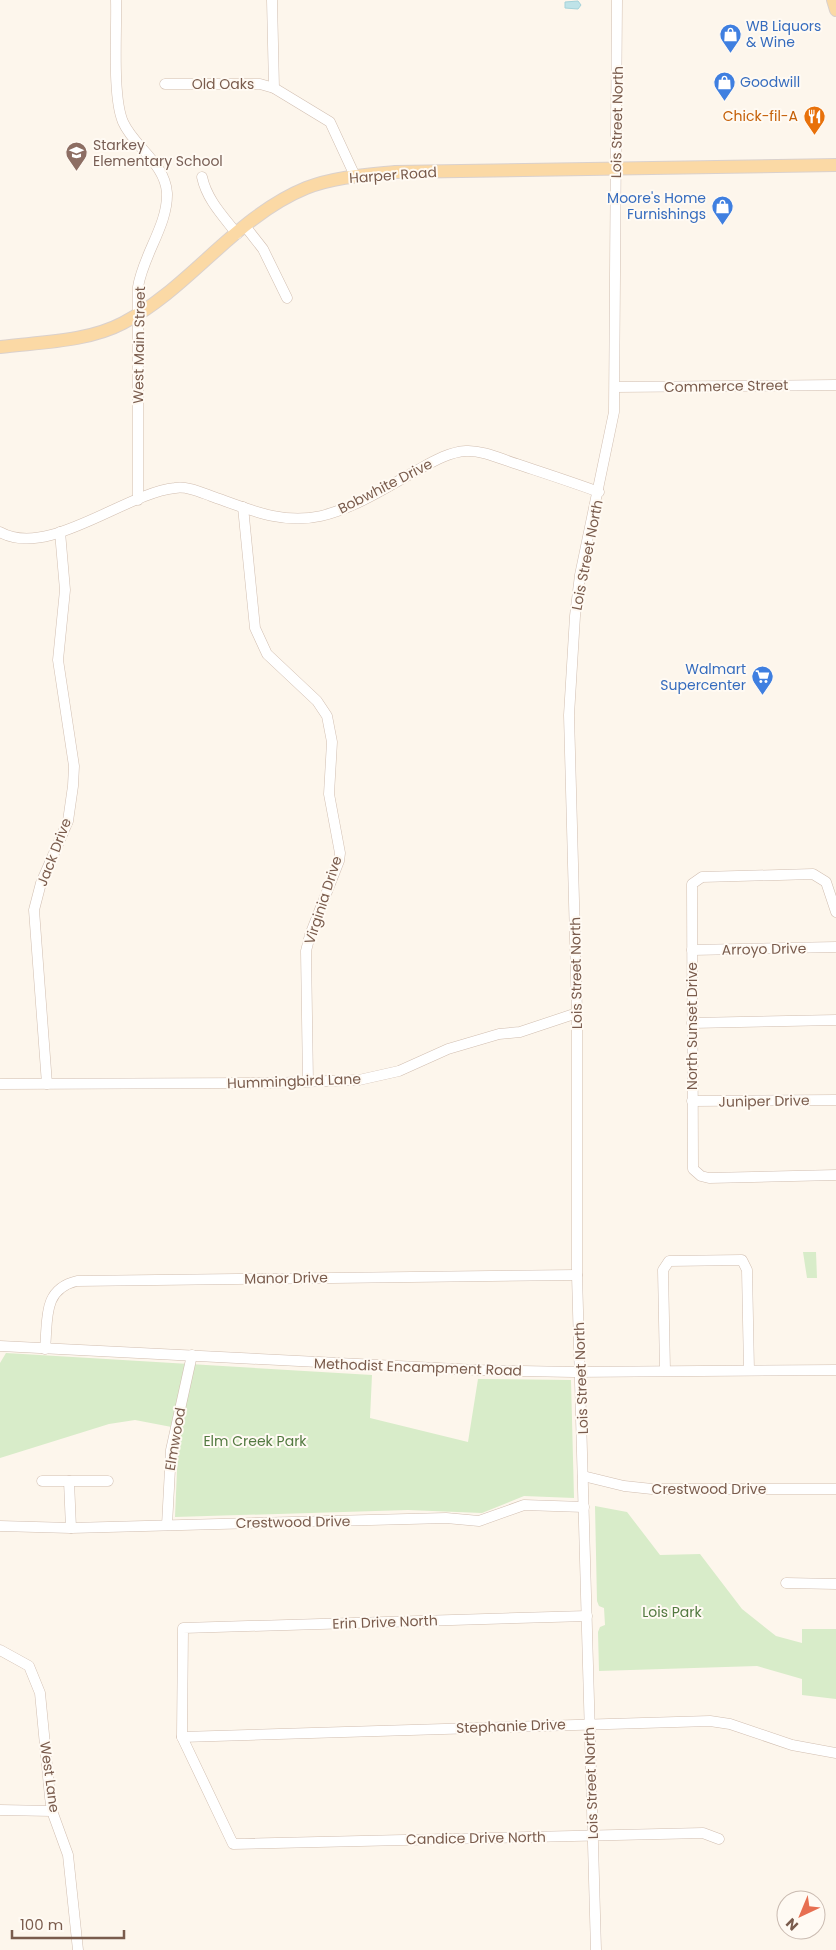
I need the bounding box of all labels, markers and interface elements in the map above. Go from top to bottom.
place label: WB Liquors & Wine [746,16,821,52]
shop icon: WB Liquors & Wine [718,22,742,53]
street label: Lois Street North [606,66,628,178]
shop icon: Goodwill [712,70,736,101]
place label: Goodwill [740,72,800,92]
street label: Old Oaks [192,74,254,94]
restaurant icon: Chick-fil-A [802,104,826,135]
place label: Chick-fil-A [723,106,798,126]
place label: Starkey Elementary School [93,135,223,171]
school or university icon: Starkey Elementary School [65,141,89,172]
street label: Harper Road [348,162,438,188]
place label: Moore's Home Furnishings [607,188,706,224]
shop icon: Moore's Home Furnishings [710,194,734,225]
street label: West Main Street [128,286,150,404]
street label: Commerce Street [664,375,788,397]
street label: Bobwhite Drive [334,453,436,518]
street label: Lois Street North [566,498,608,612]
place label: Walmart Supercenter [660,659,746,695]
supermarket icon: Walmart Supercenter [750,665,774,696]
street label: Jack Drive [32,815,76,889]
street label: Virginia Drive [299,853,347,947]
street label: Lois Street North [565,917,587,1029]
street label: Arroyo Drive [722,938,807,960]
street label: North Sunset Drive [682,962,702,1090]
street label: Hummingbird Lane [227,1069,362,1093]
street label: Juniper Drive [718,1090,810,1112]
street label: Manor Drive [244,1267,328,1289]
street label: Lois Street North [569,1322,593,1434]
street label: Methodist Encampment Road [314,1353,522,1381]
street label: Elmwood [160,1406,190,1472]
park label: Elm Creek Park [203,1431,307,1451]
street label: Crestwood Drive [652,1479,767,1499]
street label: Crestwood Drive [235,1511,351,1533]
park label: Lois Park [642,1602,703,1622]
street label: Erin Drive North [332,1610,438,1634]
street label: Stephanie Drive [456,1714,567,1738]
street label: Lois Street North [579,1727,603,1839]
street label: West Lane [35,1740,65,1814]
street label: Candice Drive North [406,1827,546,1849]
north arrow [776,1890,826,1940]
scale bar [12,1908,125,1940]
text: 100 m [20,1914,63,1935]
text: N [781,1914,803,1935]

